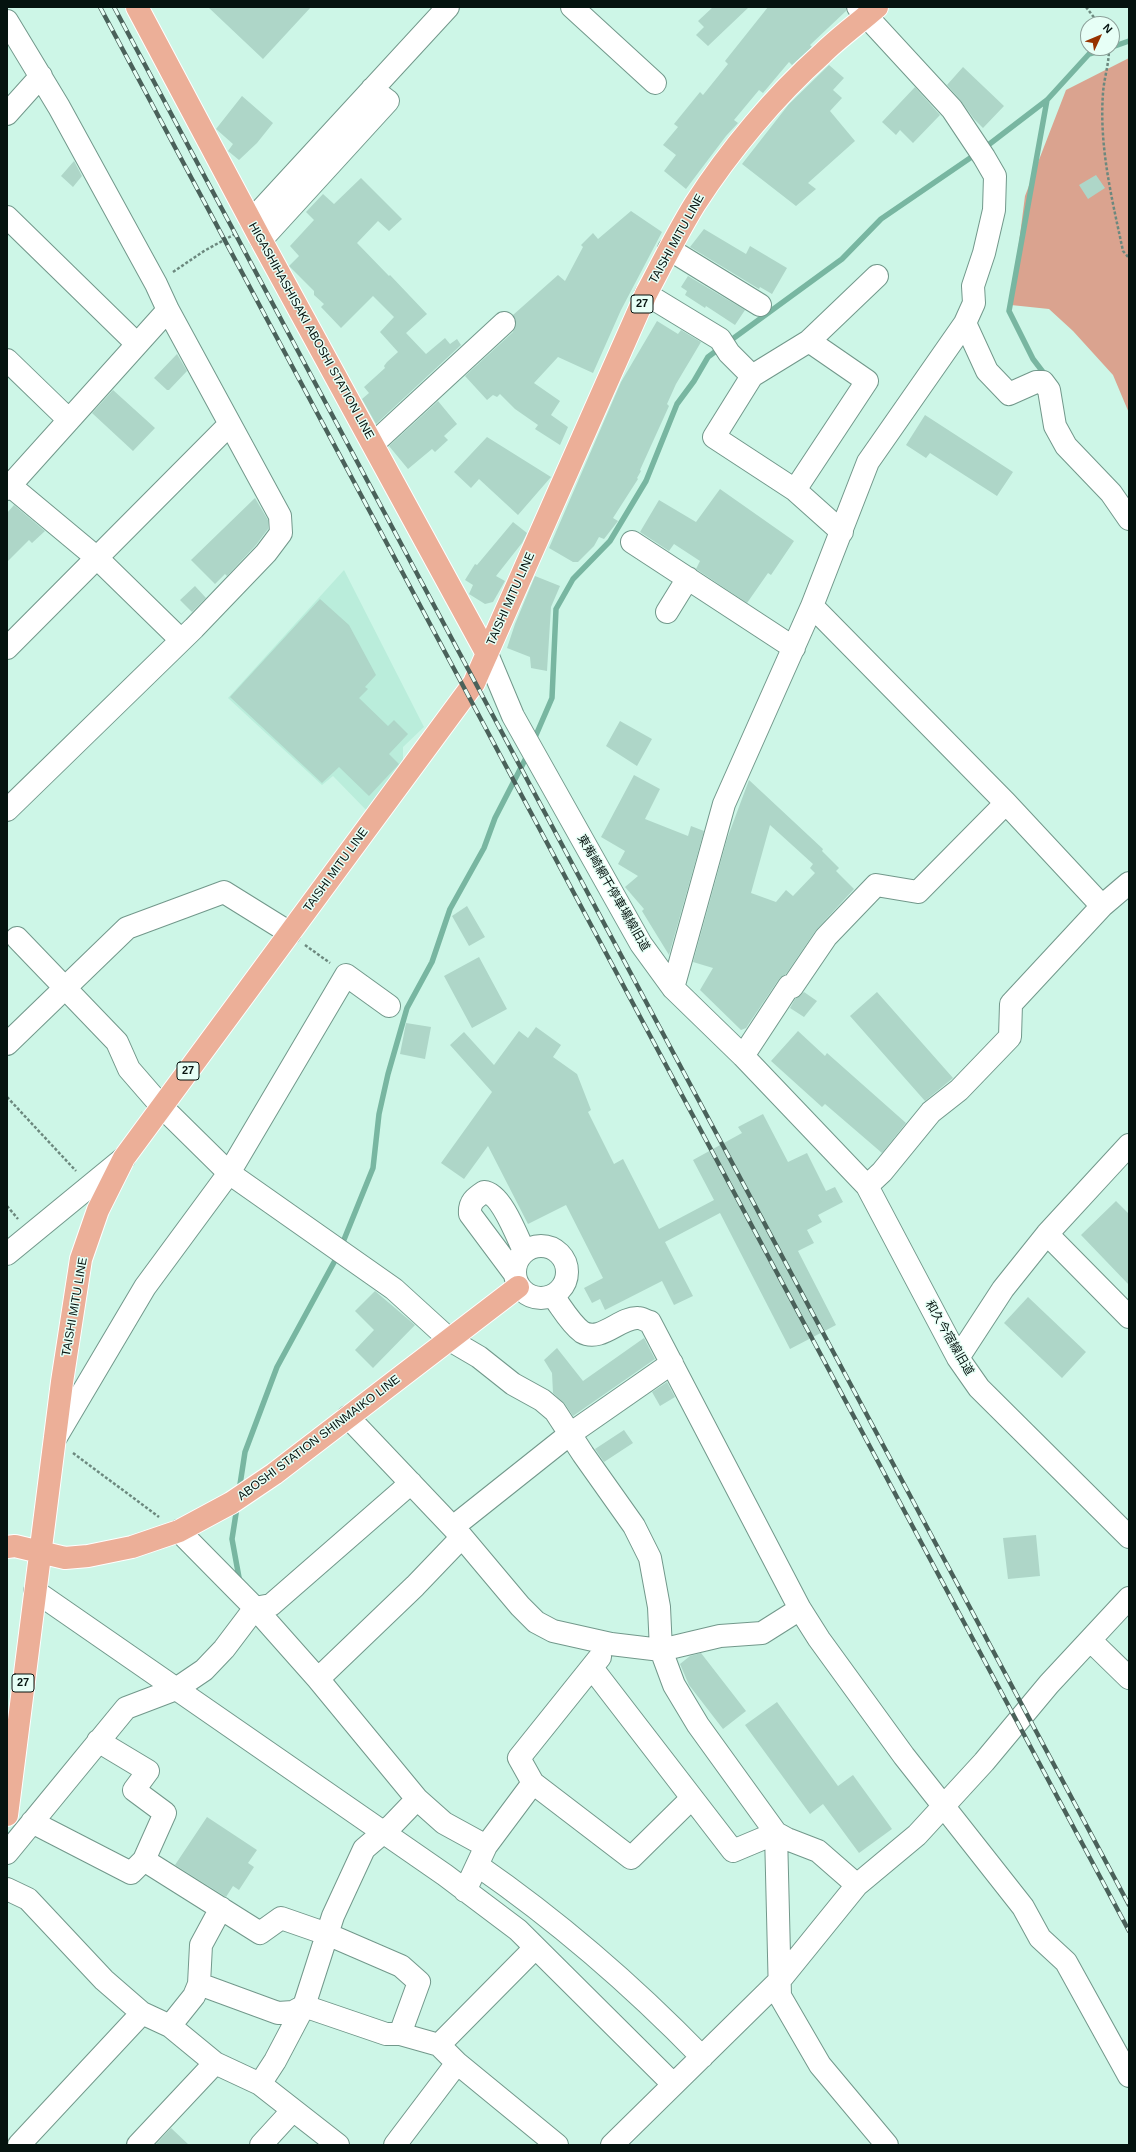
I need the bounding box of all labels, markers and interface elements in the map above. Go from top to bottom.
north arrow [1080,16,1120,56]
text: N [1101,21,1115,35]
street label: TAISHI MITU LINE [646,192,708,286]
street label: HIGASHIHASHISAKI ABOSHI STATION LINE [245,220,377,442]
road number: 27 [631,295,653,313]
street label: TAISHI MITU LINE [484,550,538,648]
street label: TAISHI MITU LINE [301,825,371,915]
street label: 東觜崎網干停車場線旧道 [574,832,652,954]
road number: 27 [177,1062,199,1080]
street label: TAISHI MITU LINE [59,1256,91,1358]
street label: 和久今宿線旧道 [922,1298,976,1378]
street label: ABOSHI STATION SHINMAIKO LINE [235,1372,403,1504]
road number: 27 [12,1674,34,1692]

